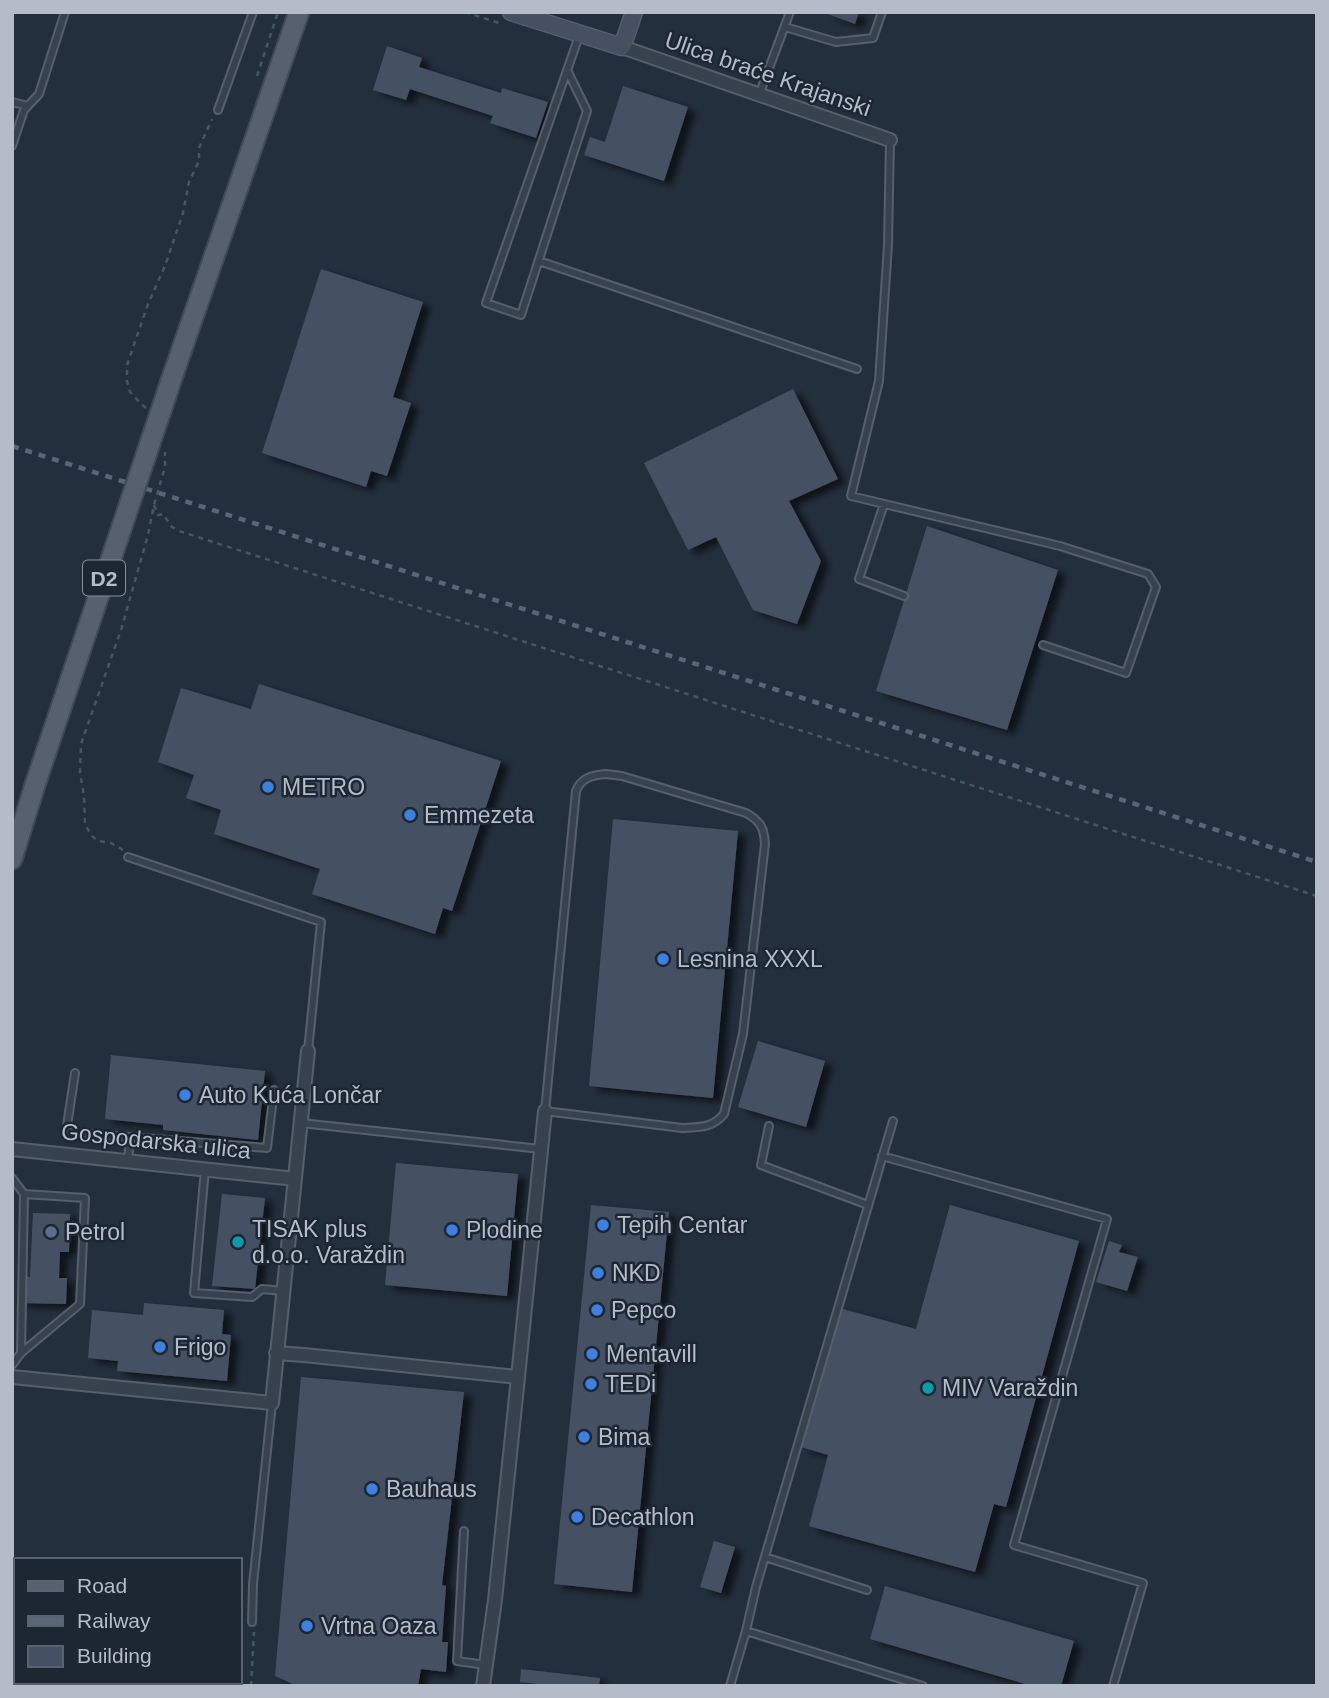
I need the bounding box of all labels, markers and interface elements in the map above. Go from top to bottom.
street label: Ulica braće Krajanski [662,27,874,121]
road number: D2 [83,560,125,596]
place label: METRO [282,774,365,800]
marker: METRO [260,779,276,795]
place label: Emmezeta [424,802,534,828]
marker: Emmezeta [402,807,418,823]
place label: Lesnina XXXL [677,946,823,972]
marker: Lesnina XXXL [655,951,671,967]
place label: Auto Kuća Lončar [199,1082,382,1108]
marker: Auto Kuća Lončar [177,1087,193,1103]
street label: Gospodarska ulica [60,1118,252,1164]
place label: Tepih Centar [617,1212,748,1238]
place label: TISAK plus d.o.o. Varaždin [252,1216,405,1268]
place label: Plodine [466,1217,543,1243]
marker: Tepih Centar [595,1217,611,1233]
place label: Petrol [65,1219,125,1245]
marker: Plodine [444,1222,460,1238]
marker: Petrol [43,1224,59,1240]
marker: TISAK plus d.o.o. Varaždin [230,1234,246,1250]
place label: NKD [612,1260,661,1286]
marker: NKD [590,1265,606,1281]
place label: Pepco [611,1297,676,1323]
marker: Pepco [589,1302,605,1318]
place label: Frigo [174,1334,226,1360]
marker: Frigo [152,1339,168,1355]
place label: Mentavill [606,1341,697,1367]
marker: Mentavill [584,1346,600,1362]
place label: TEDi [605,1371,656,1397]
place label: MIV Varaždin [942,1375,1078,1401]
marker: TEDi [583,1376,599,1392]
marker: MIV Varaždin [920,1380,936,1396]
place label: Bima [598,1424,651,1450]
marker: Bima [576,1429,592,1445]
place label: Bauhaus [386,1476,477,1502]
marker: Bauhaus [364,1481,380,1497]
place label: Decathlon [591,1504,695,1530]
marker: Decathlon [569,1509,585,1525]
legend [14,1558,242,1684]
text: Road [77,1574,127,1597]
text: Railway [77,1609,151,1632]
place label: Vrtna Oaza [321,1613,437,1639]
marker: Vrtna Oaza [299,1618,315,1634]
text: Building [77,1644,152,1667]

